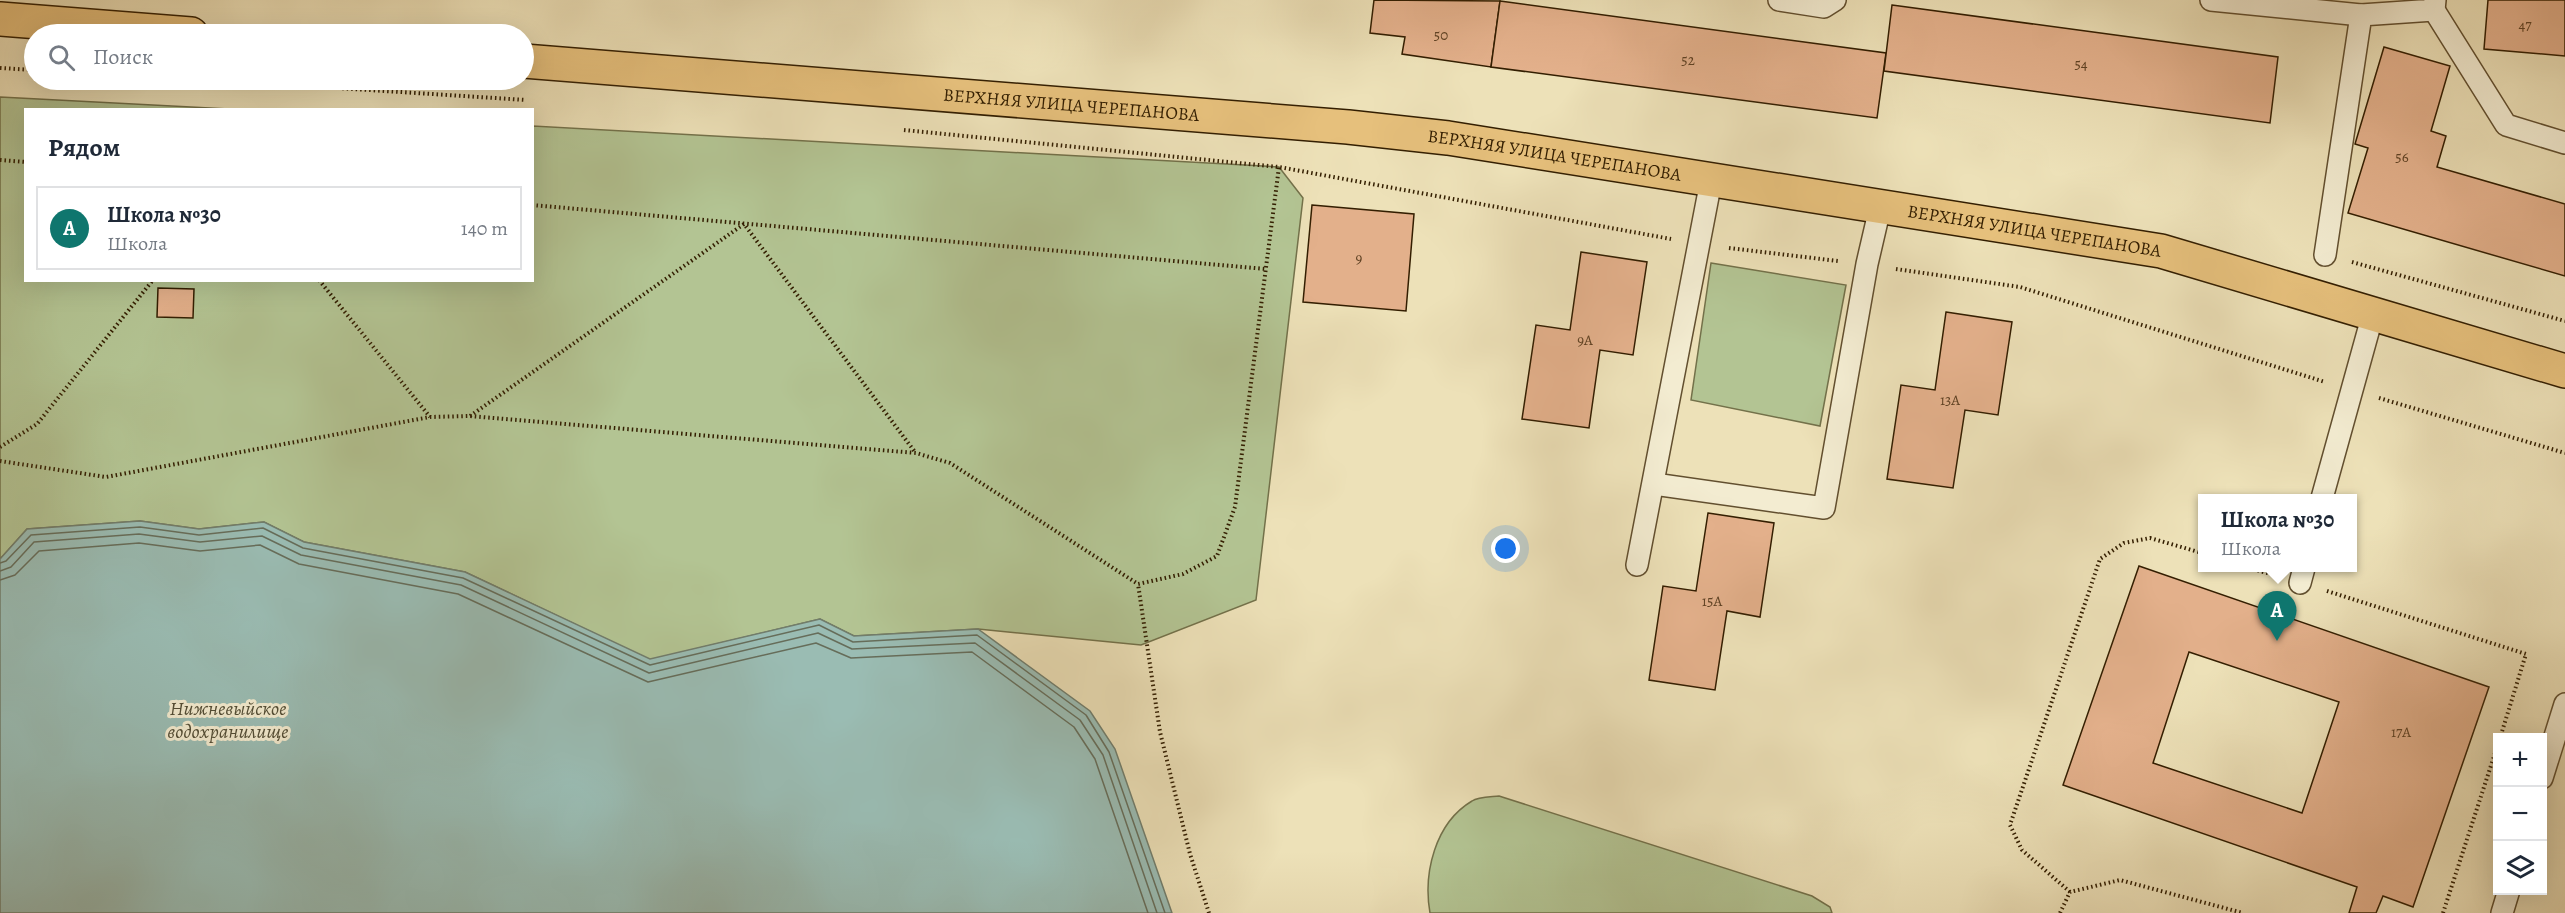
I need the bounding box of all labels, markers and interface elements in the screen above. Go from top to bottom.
house number: 47 [2518,15,2532,35]
search box [24,24,534,90]
house number: 50 [1434,25,1448,45]
icon: search [45,41,78,74]
text: Поиск [93,42,153,72]
house number: 52 [1681,50,1695,70]
house number: 54 [2074,54,2088,74]
street label: ВЕРХНЯЯ УЛИЦА ЧЕРЕПАНОВА [942,83,1201,127]
street label: ВЕРХНЯЯ УЛИЦА ЧЕРЕПАНОВА [1426,124,1684,187]
text: Рядом [48,130,120,165]
house number: 56 [2395,147,2409,167]
street label: ВЕРХНЯЯ УЛИЦА ЧЕРЕПАНОВА [1906,199,2164,263]
text: Школа №30 [107,200,221,230]
text: A [63,215,76,242]
text: 140 m [461,215,508,242]
text: Школа [107,230,167,257]
house number: 9 [1356,248,1363,268]
house number: 9А [1577,330,1593,350]
house number: 13А [1940,390,1960,410]
popup [2198,494,2357,572]
text: Школа №30 [2221,505,2334,535]
your location [1491,534,1520,563]
text: Школа [2221,535,2281,562]
house number: 15А [1702,591,1722,611]
pin: A [2258,592,2296,641]
water label: Нижневыйское водохранилище [168,695,288,745]
house number: 17А [2391,722,2411,742]
map controls [2493,733,2547,895]
button: + [2493,733,2547,787]
button: − [2493,787,2547,841]
button: layers [2493,841,2547,895]

